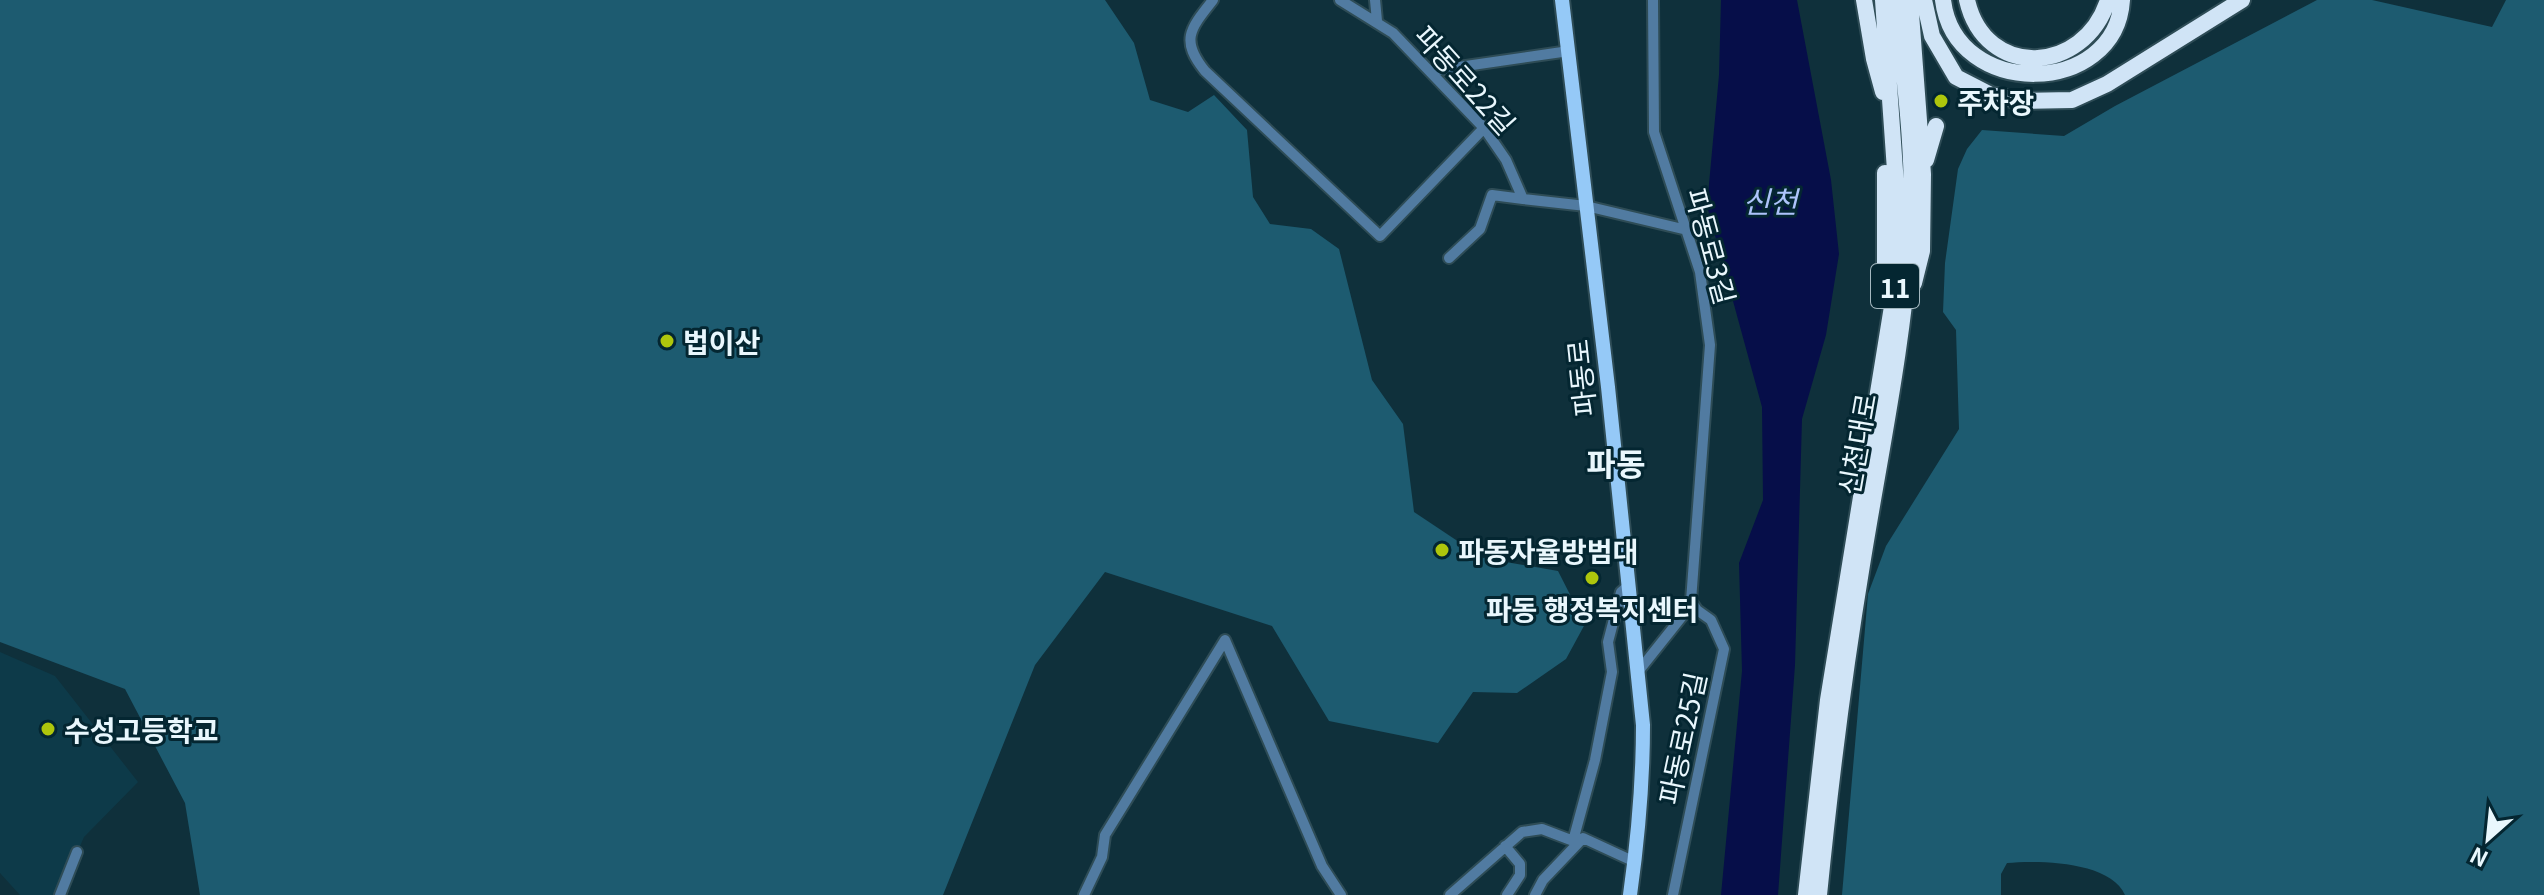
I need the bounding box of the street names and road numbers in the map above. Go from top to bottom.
street label: 파동로22길 [1406,16,1526,142]
street label: 파동로3길 [1677,184,1747,308]
road number: 11 [1871,264,1919,308]
street label: 파동로 [1556,337,1604,419]
street label: 신천대로 [1827,390,1885,498]
street label: 파동로25길 [1647,668,1715,808]

